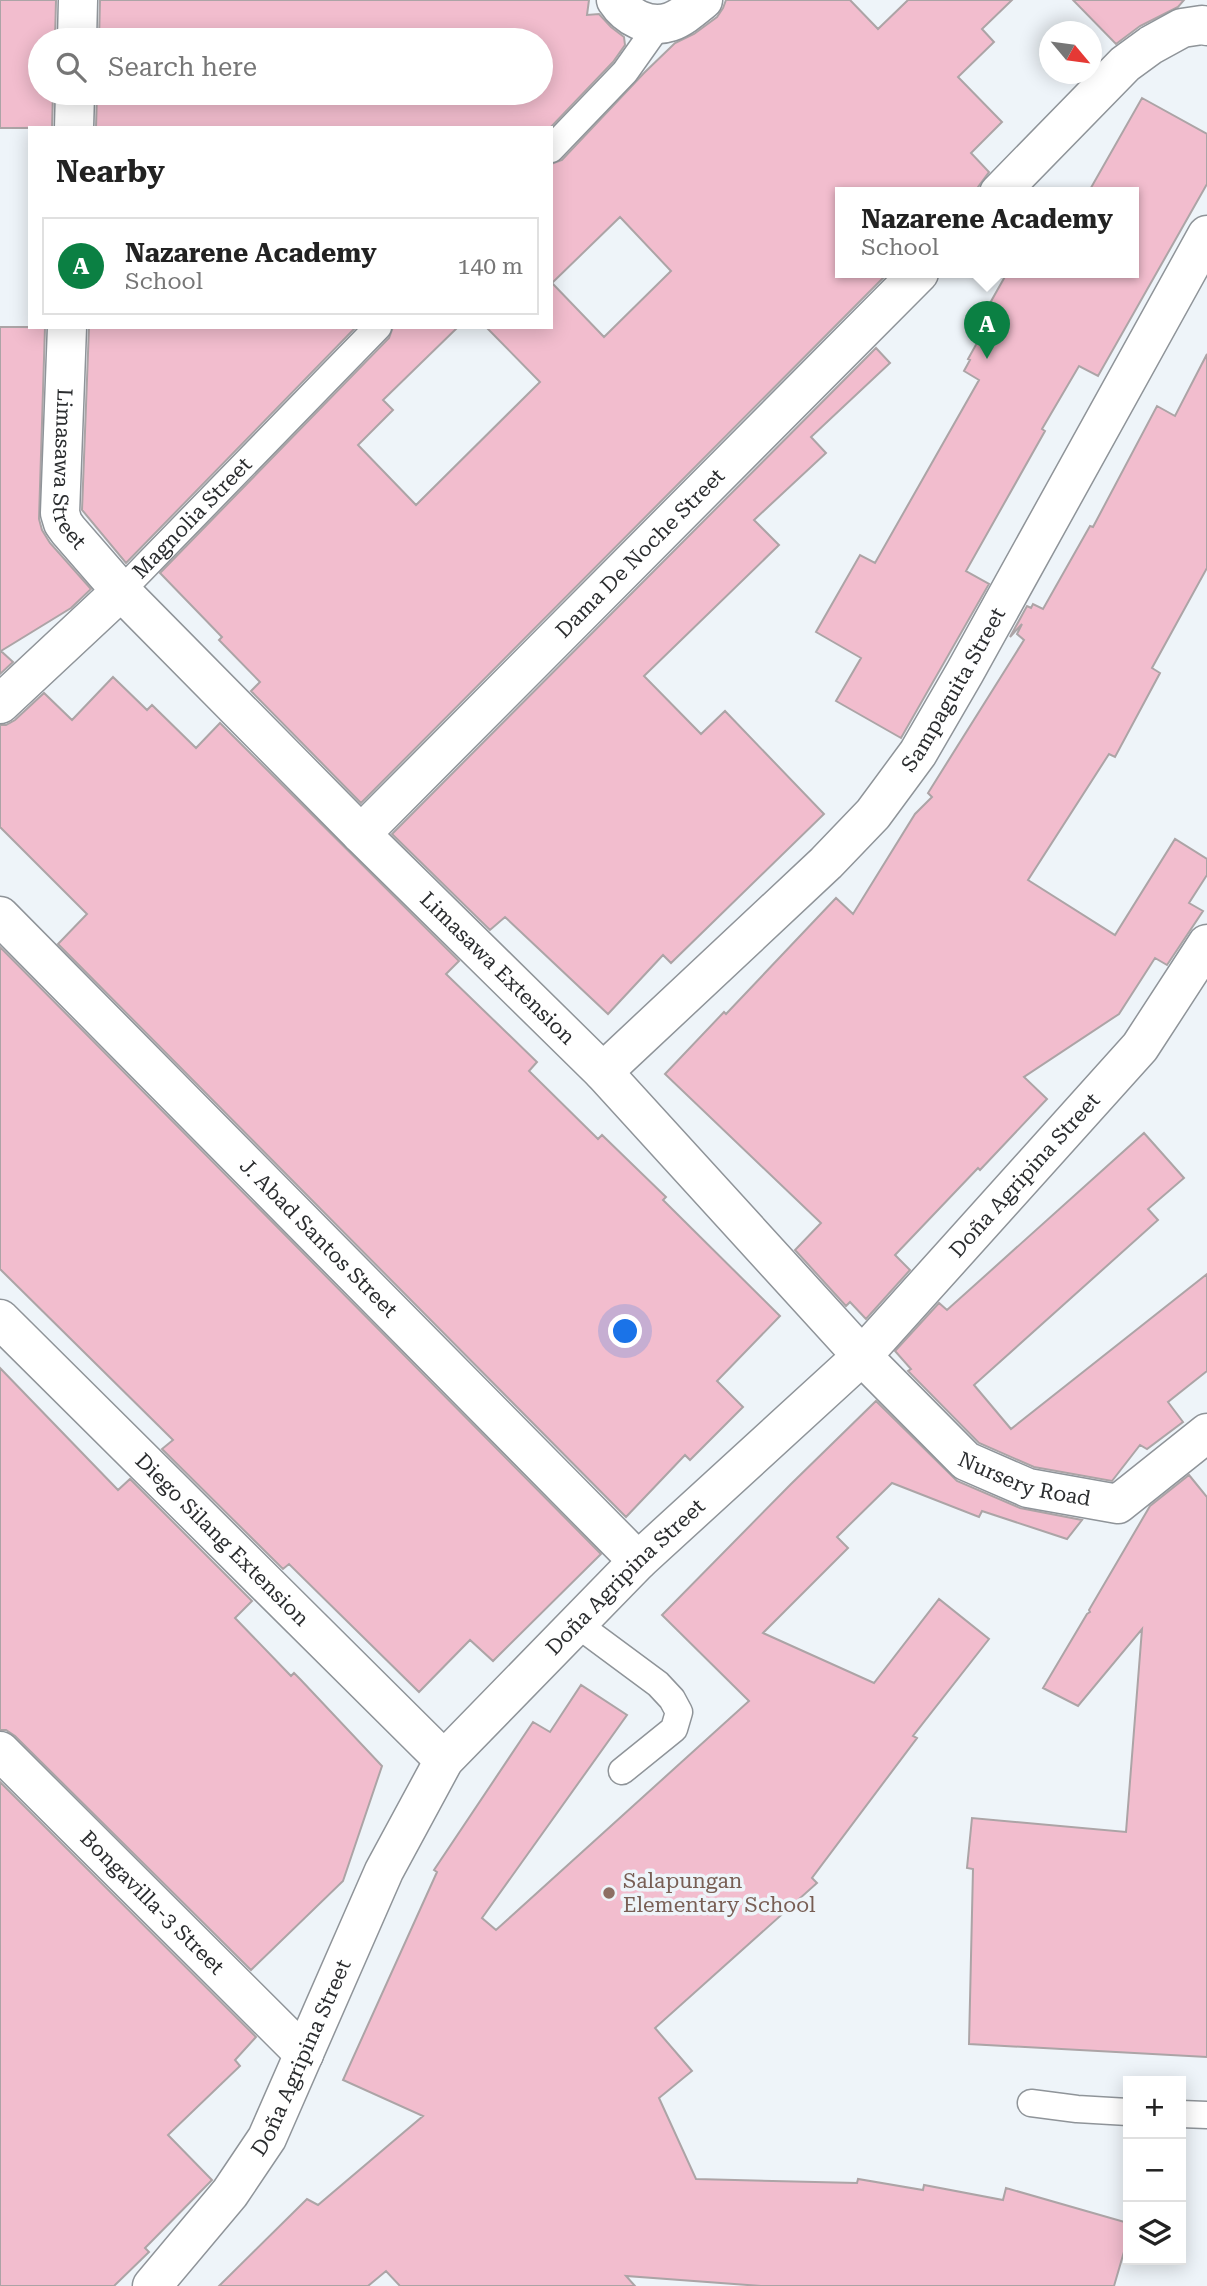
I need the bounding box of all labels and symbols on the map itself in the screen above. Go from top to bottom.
north arrow [1039,21,1102,84]
pin: A [964,301,1010,359]
street label: Limasawa Street [48,388,91,554]
street label: Magnolia Street [128,452,257,584]
street label: Dama De Noche Street [551,464,730,643]
street label: Sampaguita Street [897,603,1010,776]
street label: Limasawa Extension [415,887,580,1050]
street label: Doña Agripina Street [945,1088,1105,1262]
street label: J. Abad Santos Street [235,1154,402,1323]
your location [608,1314,642,1348]
street label: Nursery Road [955,1447,1093,1511]
street label: Diego Silang Extension [130,1448,314,1631]
street label: Doña Agripina Street [541,1494,710,1660]
street label: Bongavilla-3 Street [75,1826,229,1980]
place label: Salapungan Elementary School [623,1869,816,1917]
marker: Salapungan Elementary School [601,1885,617,1901]
street label: Doña Agripina Street [246,1956,356,2160]

